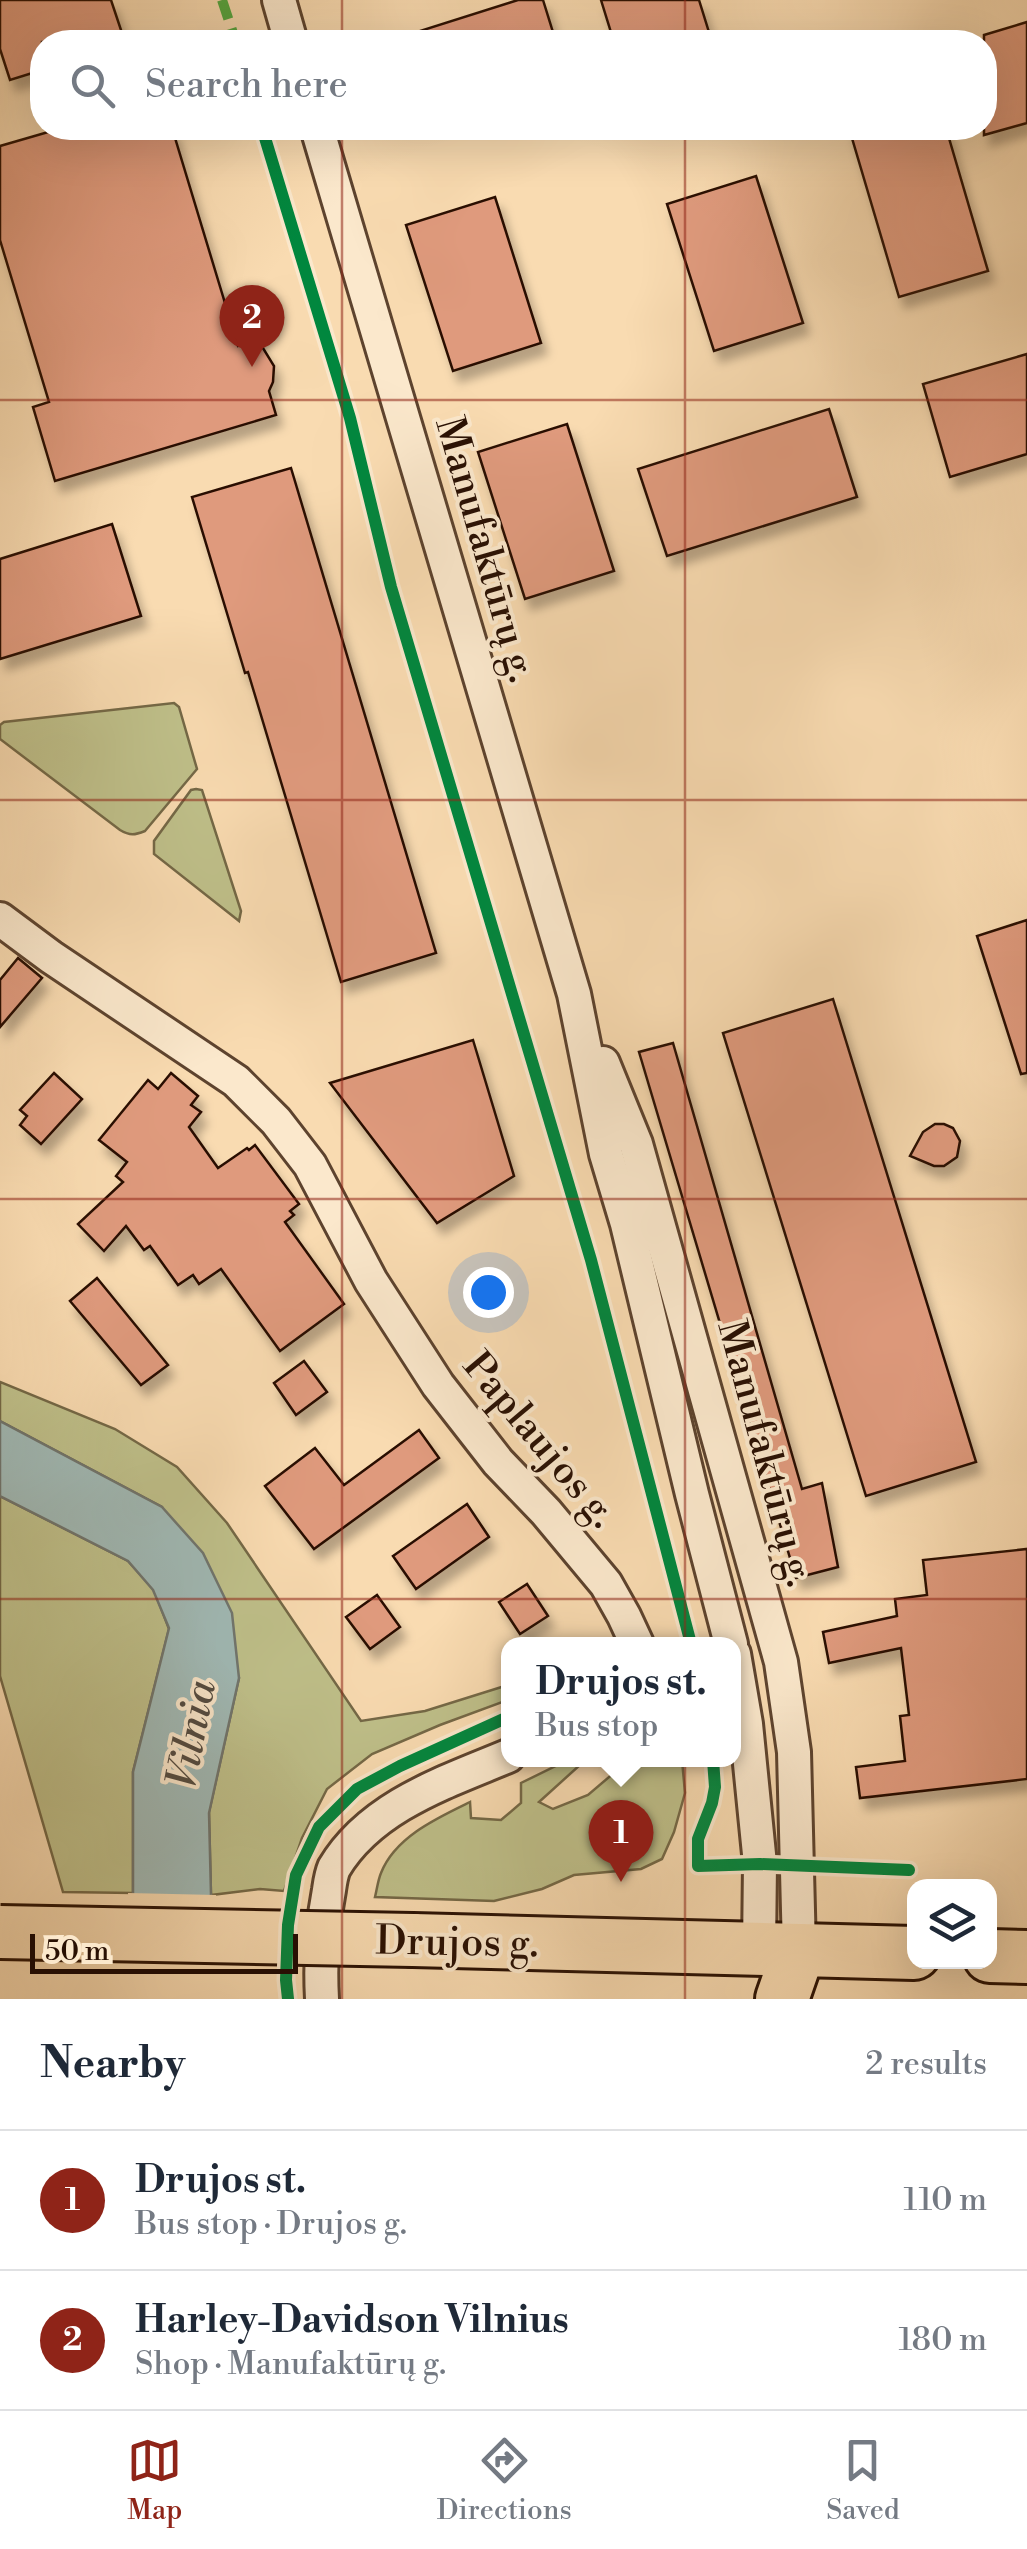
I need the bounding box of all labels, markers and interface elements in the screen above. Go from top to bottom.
search box [30,30,997,140]
icon: search [65,58,120,113]
text: Search here [145,62,348,109]
pin: 2 [220,284,284,367]
street label: Manufaktūrų g. [422,411,547,688]
your location [463,1267,514,1318]
street label: Manufaktūrų g. [705,1315,825,1592]
street label: Paplaujos g. [451,1342,627,1539]
popup [501,1637,741,1767]
text: Drujos st. [535,1659,707,1706]
water label: Vilnia [156,1675,229,1793]
text: Bus stop [535,1706,658,1746]
pin: 1 [588,1800,654,1882]
map controls [907,1879,997,1969]
button: layers [907,1879,997,1969]
street label: Drujos g. [375,1917,539,1970]
scale bar [30,1929,298,1974]
text: 50 m [45,1934,109,1969]
text: Nearby [40,2038,185,2091]
text: 2 results [865,2044,987,2084]
text: Drujos st. [135,2157,306,2204]
text: 1 [65,2180,80,2220]
text: 110 m [904,2180,987,2220]
text: Bus stop · Drujos g. [135,2204,407,2244]
text: Harley-Davidson Vilnius [135,2297,569,2344]
text: 2 [62,2320,83,2360]
text: 180 m [898,2320,987,2360]
text: Shop · Manufaktūrų g. [135,2344,446,2384]
tab: Map [127,2433,182,2528]
tab: Directions [437,2433,572,2528]
tab: Saved [826,2433,900,2528]

